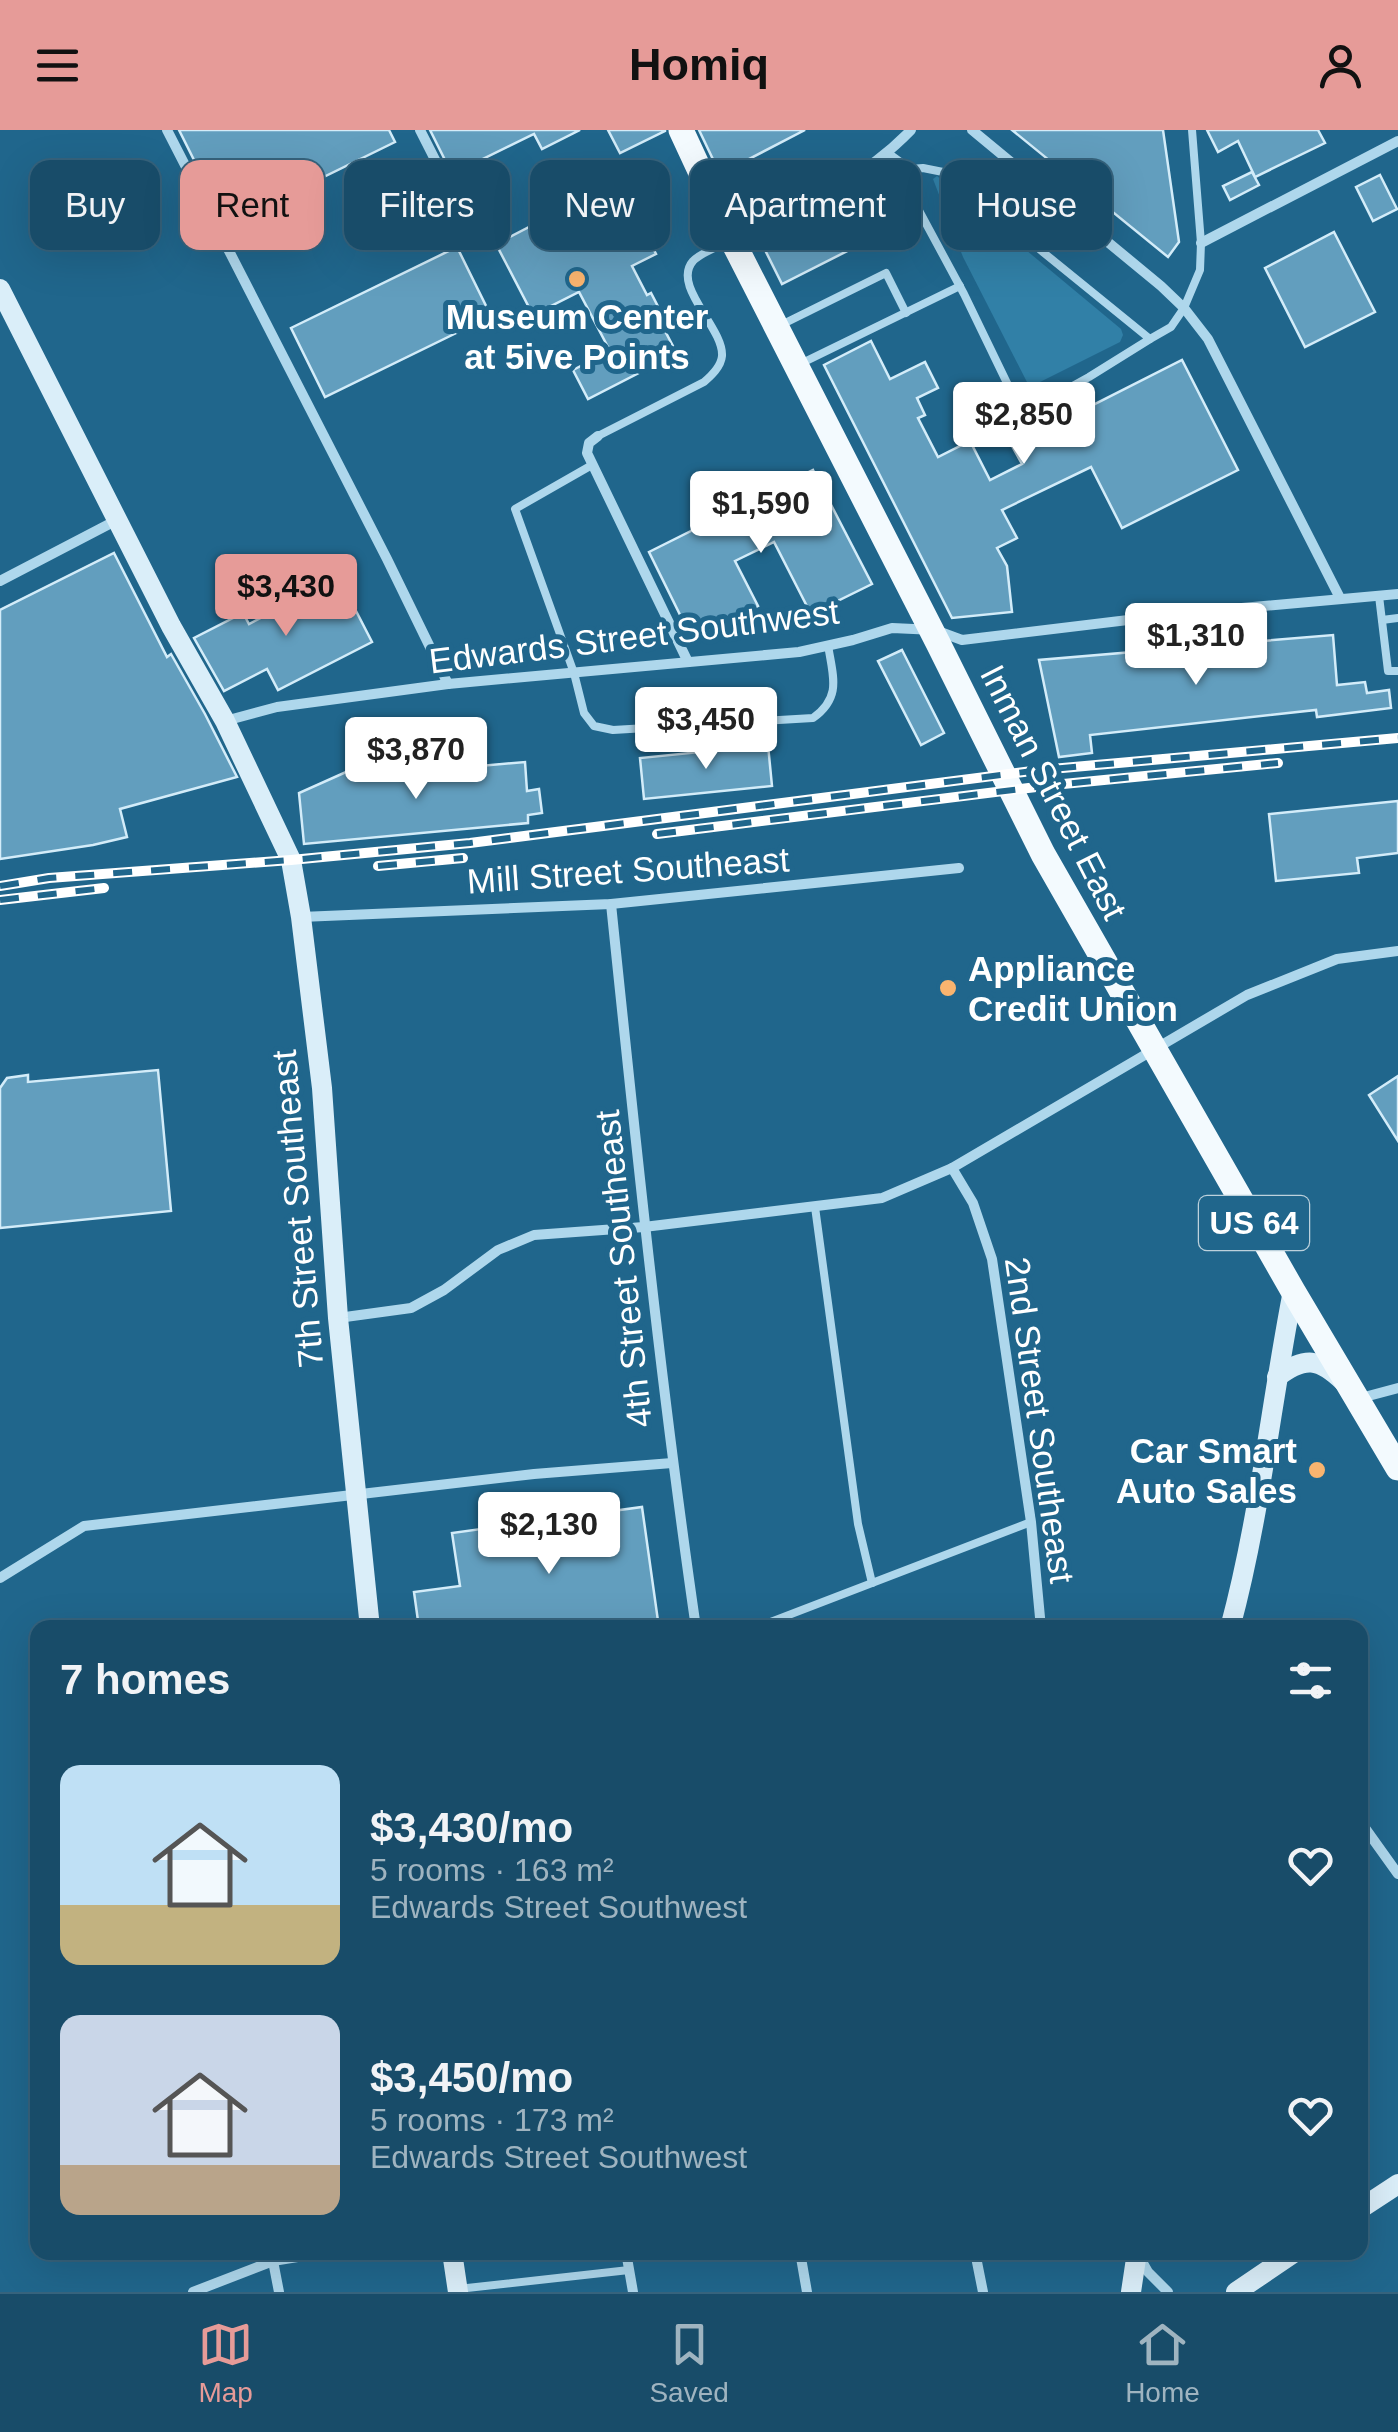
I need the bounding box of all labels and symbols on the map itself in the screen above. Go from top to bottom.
marker: Museum Center at 5ive Points [566,268,588,290]
place label: Museum Center at 5ive Points [446,297,709,376]
pin: $2,850 [943,382,1105,467]
pin: $1,590 [680,471,842,556]
pin: $3,430 [205,554,367,639]
street label: Edwards Street Southwest [427,591,841,680]
pin: $1,310 [1115,603,1277,688]
street label: Inman Street East [973,658,1135,926]
pin: $3,450 [625,687,787,772]
pin: $3,870 [335,717,497,802]
street label: Mill Street Southeast [466,839,791,901]
place label: Appliance Credit Union [968,949,1178,1028]
marker: Appliance Credit Union [937,977,959,999]
street label: 7th Street Southeast [264,1048,330,1370]
street label: 4th Street Southeast [587,1108,659,1430]
road number: US 64 [1199,1196,1309,1250]
street label: 2nd Street Southeast [998,1254,1082,1586]
place label: Car Smart Auto Sales [1116,1431,1297,1510]
marker: Car Smart Auto Sales [1306,1459,1328,1481]
pin: $2,130 [468,1492,630,1577]

